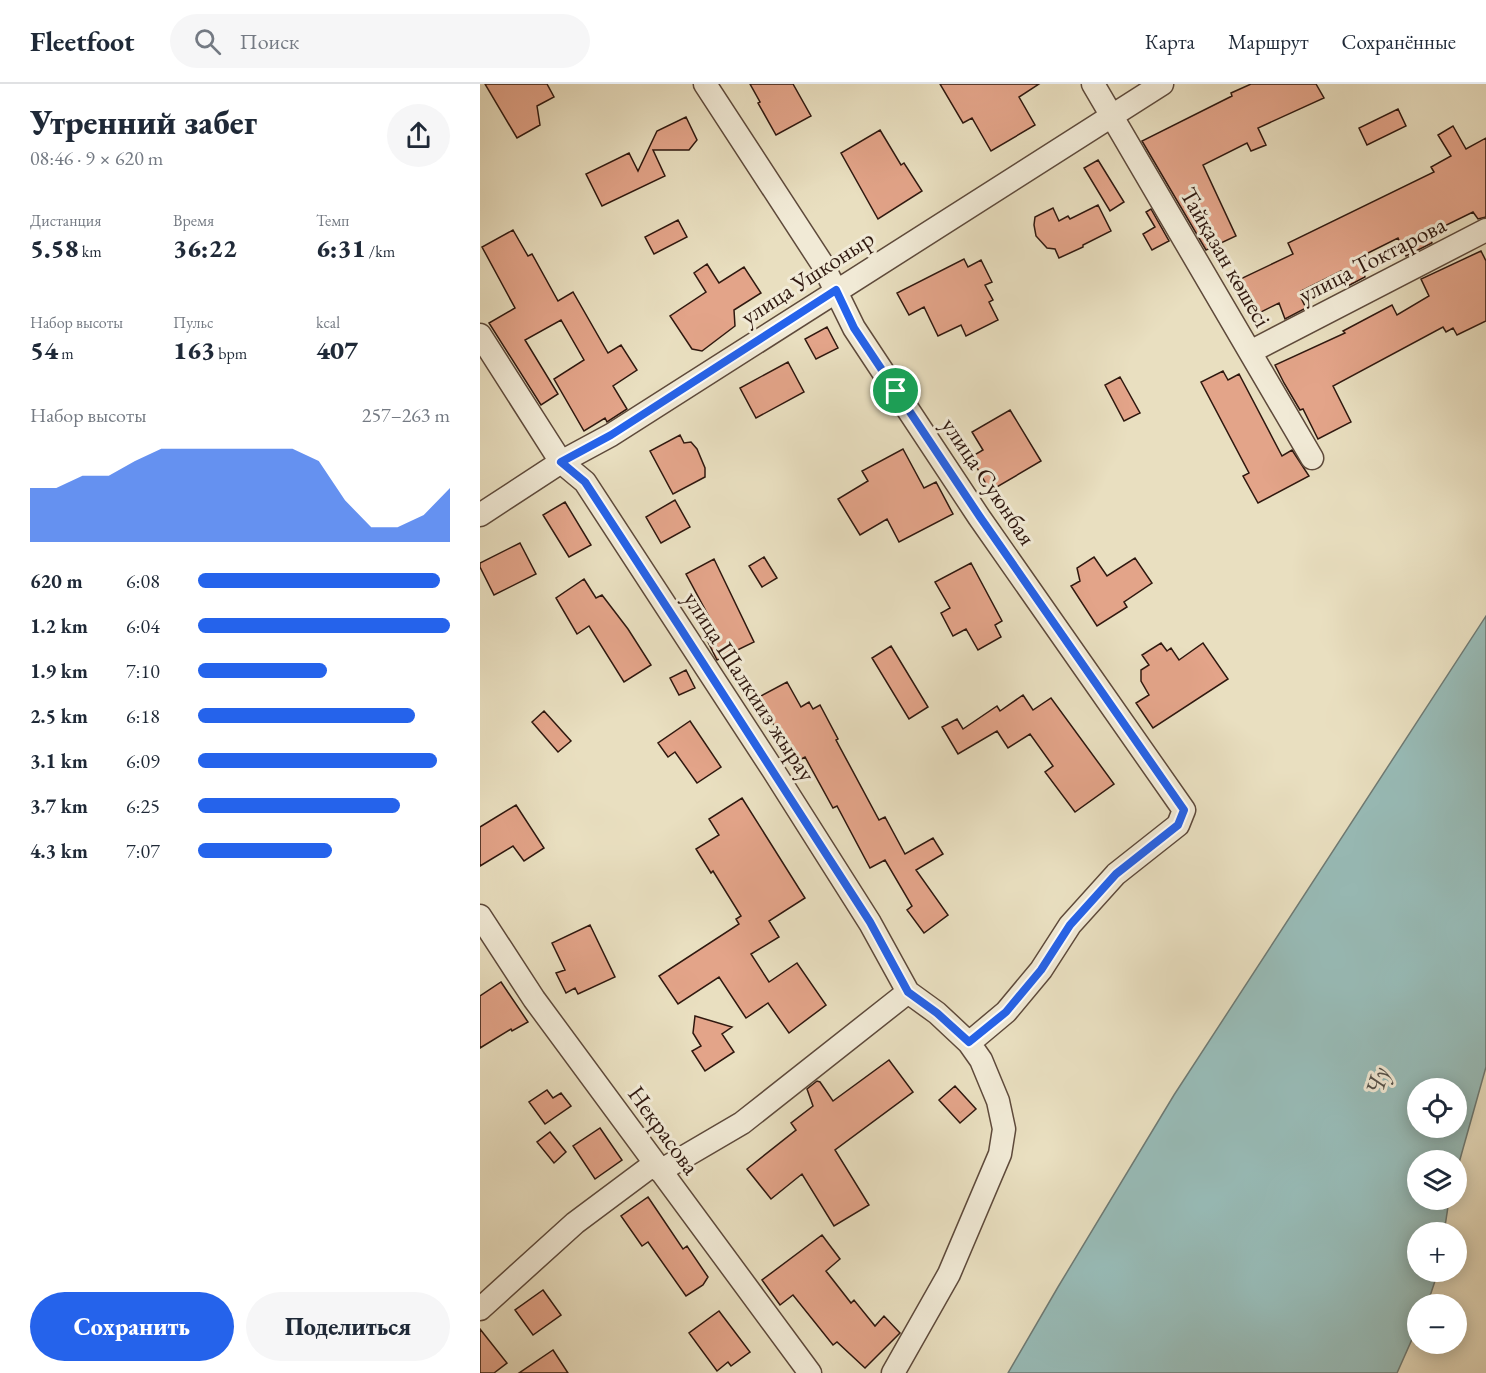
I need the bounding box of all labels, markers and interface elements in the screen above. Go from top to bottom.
search box [170,14,590,68]
text: Fleetfoot [30,23,134,59]
icon: search [191,25,224,58]
text: Поиск [239,27,299,56]
text: Карта [1145,28,1195,55]
text: Маршрут [1228,28,1309,55]
text: Сохранённые [1342,28,1456,55]
text: Утренний забег [30,101,257,144]
button: share [387,104,450,167]
text: 08:46 · 9 × 620 m [30,145,163,171]
street label: Тайқазан көшесі [1173,181,1279,333]
street label: улица Токтарова [1293,208,1451,309]
text: Дистанция [30,210,101,231]
text: Время [173,210,214,231]
text: Темп [316,210,349,231]
street label: улица Ушконыр [734,222,880,332]
text: 5.58 [30,231,79,265]
text: 36:22 [173,231,237,265]
text: 6:31 [316,231,366,265]
text: km [79,241,102,262]
text: /km [366,241,395,262]
text: Набор высоты [30,312,123,333]
text: Пульс [173,312,214,333]
text: kcal [316,312,340,333]
text: 54 [30,333,58,367]
text: 163 [173,333,215,367]
text: 407 [316,333,358,367]
text: m [58,343,74,364]
text: bpm [215,343,247,364]
pin [870,365,921,416]
icon: arrive [879,374,912,407]
text: Набор высоты [30,402,146,428]
text: 257–263 m [362,402,450,428]
street label: улица Суюнбая [935,411,1043,551]
text: 620 m [30,568,83,594]
text: 6:08 [126,568,160,594]
street label: улица Шалкииз жырау [677,585,823,787]
text: 1.2 km [30,613,88,639]
text: 6:04 [126,613,160,639]
text: 1.9 km [30,658,88,684]
text: 7:10 [126,658,160,684]
text: 2.5 km [30,703,88,729]
text: 6:18 [126,703,160,729]
text: 3.1 km [30,748,88,774]
text: 6:09 [126,748,160,774]
text: 3.7 km [30,793,88,819]
text: 6:25 [126,793,160,819]
text: 4.3 km [30,838,88,864]
text: 7:07 [126,838,160,864]
water label: Чу [1357,1062,1397,1099]
map controls [1407,1078,1467,1354]
button: locate [1407,1078,1467,1138]
street label: Некрасова [621,1079,707,1181]
button: layers [1407,1150,1467,1210]
button: + [1407,1222,1467,1282]
button: Сохранить [30,1292,234,1361]
button: Поделиться [246,1292,450,1361]
button: − [1407,1294,1467,1354]

